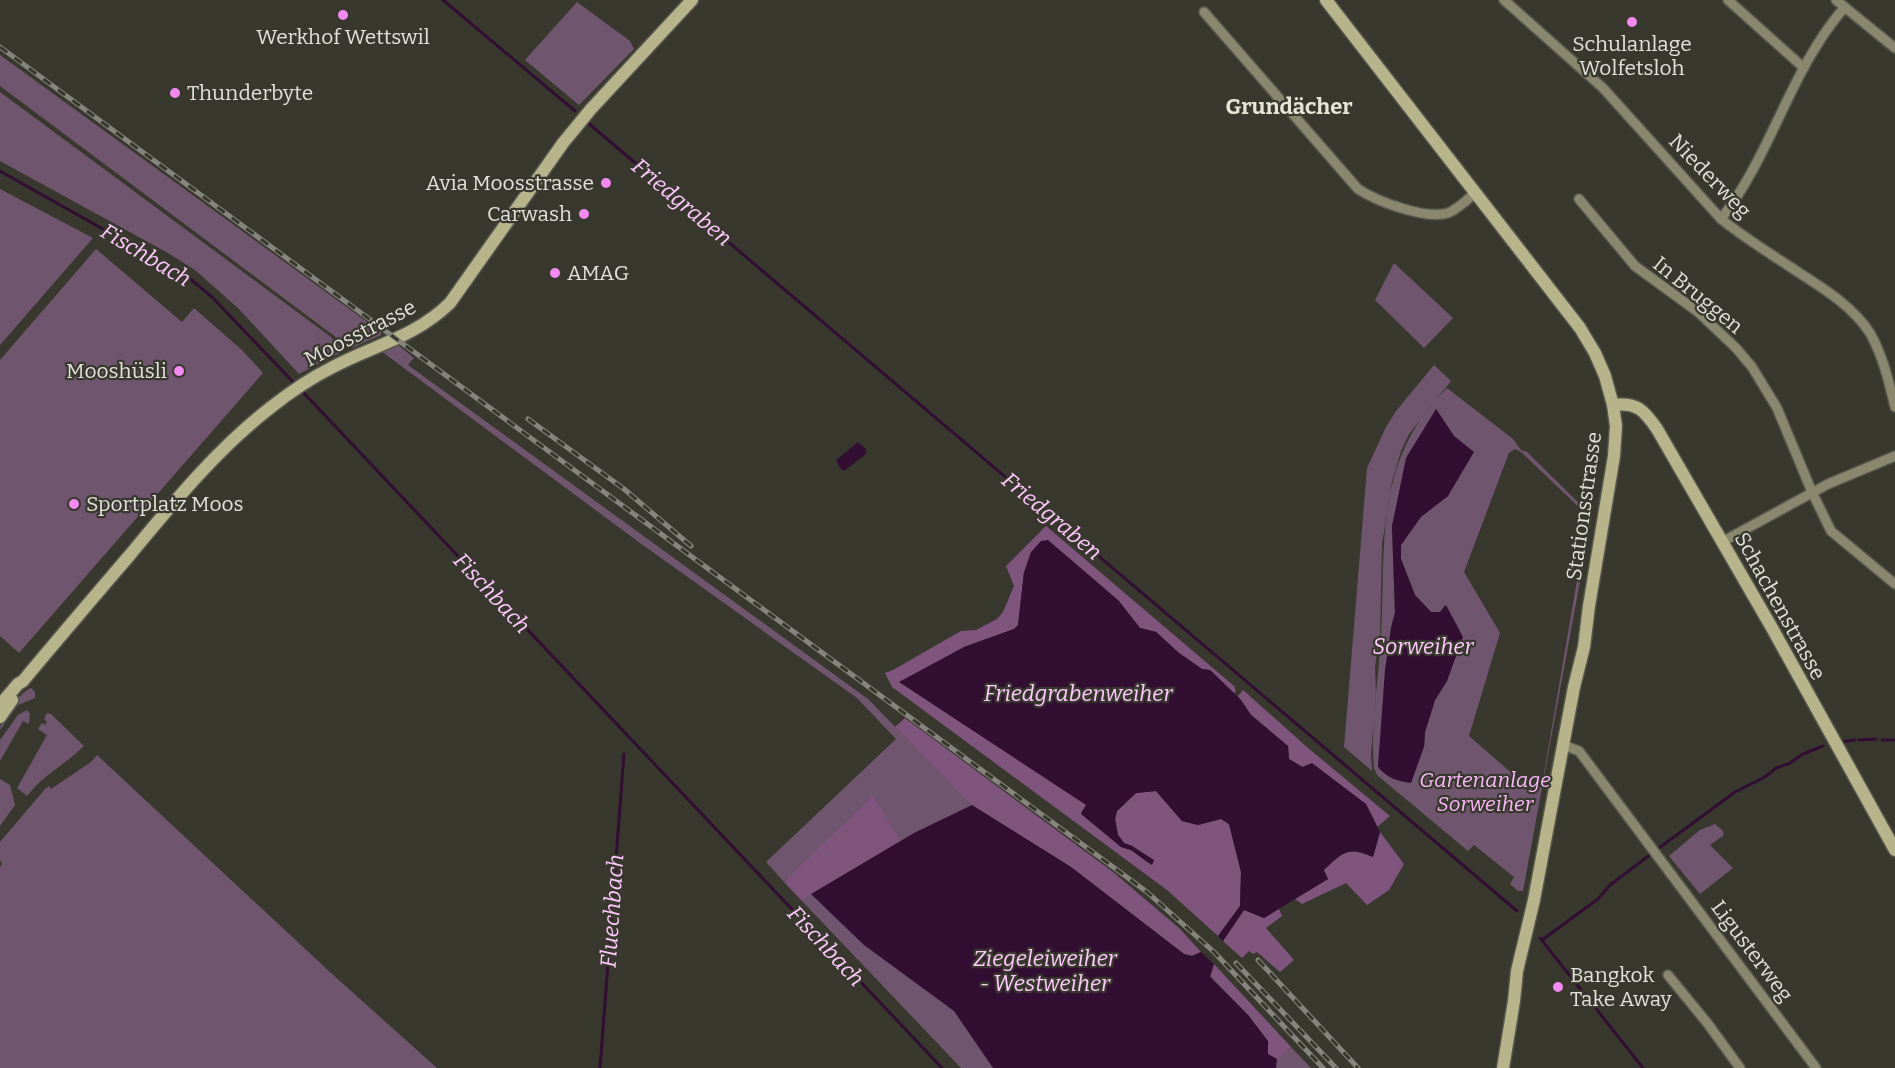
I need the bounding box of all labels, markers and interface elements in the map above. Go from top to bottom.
marker: Werkhof Wettswil [336,8,350,22]
marker: Schulanlage Wolfetsloh [1625,15,1639,29]
place label: Werkhof Wettswil [256,24,430,50]
place label: Schulanlage Wolfetsloh [1572,31,1692,81]
place label: Thunderbyte [187,80,313,106]
marker: Thunderbyte [168,86,182,100]
district label: Grundächer [1225,93,1353,120]
street label: Niederweg [1663,128,1757,224]
water label: Friedgraben [626,152,738,252]
place label: Avia Moosstrasse [426,170,594,196]
marker: Avia Moosstrasse [599,176,613,190]
place label: Carwash [487,201,572,227]
marker: Carwash [577,207,591,221]
water label: Fischbach [96,218,196,292]
street label: In Bruggen [1648,251,1748,339]
place label: AMAG [567,260,629,286]
marker: AMAG [548,266,562,280]
street label: Moosstrasse [300,294,420,372]
place label: Mooshüsli [66,358,167,384]
marker: Mooshüsli [172,364,186,378]
street label: Stationsstrasse [1561,430,1607,582]
water label: Friedgraben [996,466,1108,566]
place label: Sportplatz Moos [86,491,244,517]
marker: Sportplatz Moos [67,497,81,511]
street label: Schachenstrasse [1729,528,1831,684]
water label: Fischbach [448,547,536,639]
water label: Sorweiher [1372,633,1475,660]
water label: Friedgrabenweiher [984,680,1173,707]
park label: Gartenanlage Sorweiher [1419,767,1551,817]
water label: Fluechbach [595,853,629,969]
street label: Ligusterweg [1705,895,1799,1007]
water label: Fischbach [782,900,870,992]
water label: Ziegeleiweiher - Westweiher [973,945,1118,997]
place label: Bangkok Take Away [1570,962,1673,1012]
marker: Bangkok Take Away [1551,980,1565,994]

